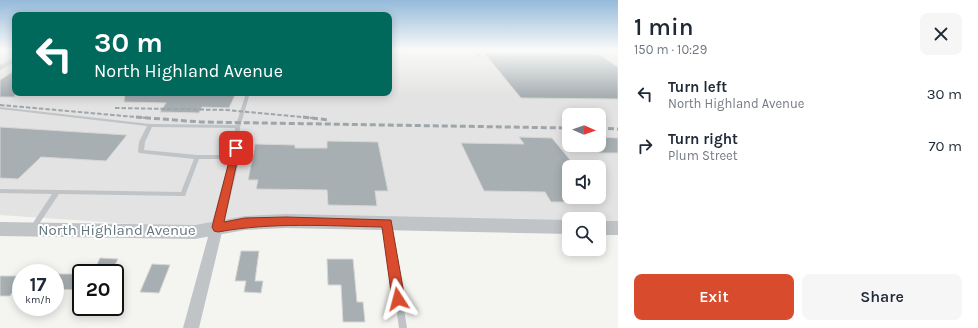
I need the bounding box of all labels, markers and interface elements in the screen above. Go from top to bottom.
text: 1 min [634,13,694,41]
button: close [920,13,962,55]
text: 30 m [94,26,163,59]
icon: left [28,28,80,80]
text: 150 m · 10:29 [634,42,707,57]
text: North Highland Avenue [94,60,283,82]
text: Turn left [668,78,727,96]
icon: left [634,83,656,105]
text: 30 m [927,85,962,103]
text: North Highland Avenue [668,96,804,111]
north arrow [562,108,606,152]
map controls [562,108,606,256]
text: Turn right [668,130,738,148]
pin [219,131,253,165]
icon: right [634,135,656,157]
icon: arrive [225,137,247,159]
text: 70 m [928,137,962,155]
text: Plum Street [668,148,738,163]
button: sound [562,160,606,204]
button: search [562,212,606,256]
street label: North Highland Avenue [38,221,196,239]
speed limit sign: 20 [72,264,124,316]
text: 17 [29,273,47,296]
button: Exit [634,274,794,320]
button: Share [802,274,962,320]
position arrow [377,278,419,320]
text: km/h [25,294,51,306]

